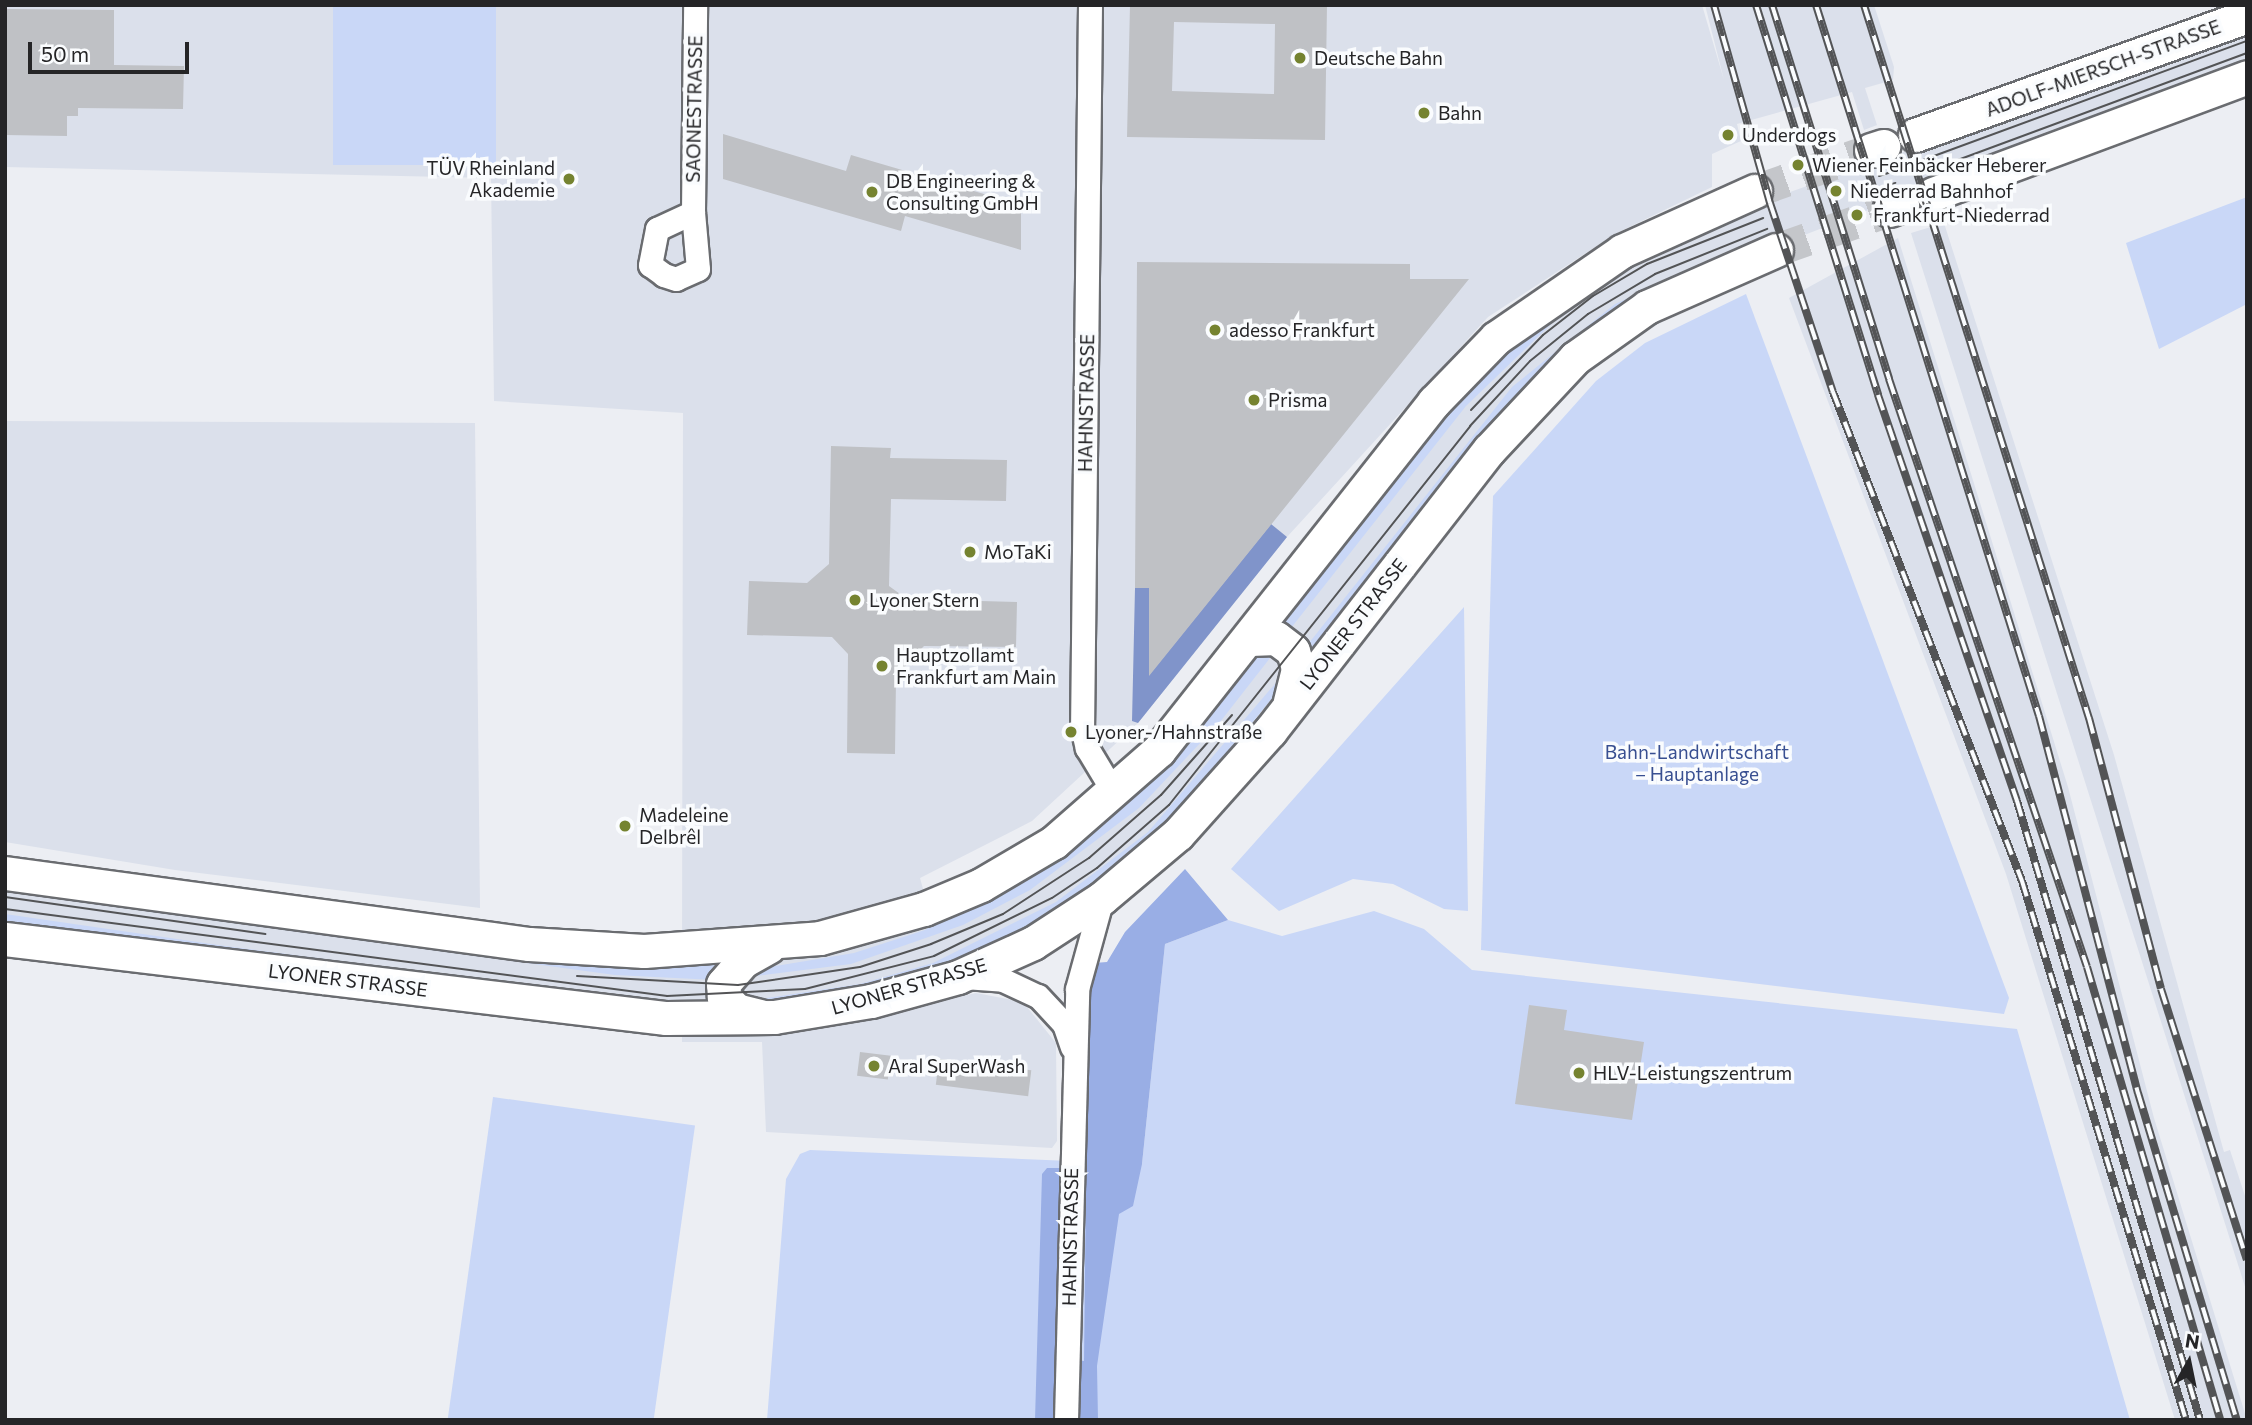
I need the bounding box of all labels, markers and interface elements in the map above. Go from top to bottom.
street label: ADOLF-MIERSCH-STRASSE [1982,15,2224,121]
scale bar [32,28,192,72]
street label: SAONESTRASSE [681,35,707,183]
text: 50 m [41,41,89,66]
place label: Deutsche Bahn [1314,47,1443,69]
marker: Deutsche Bahn [1292,50,1308,66]
place label: Bahn [1438,102,1482,124]
marker: Bahn [1416,105,1432,121]
place label: Underdogs [1742,124,1836,146]
marker: Underdogs [1720,127,1736,143]
place label: Wiener Feinbäcker Heberer [1812,154,2047,176]
place label: TÜV Rheinland Akademie [426,157,555,201]
marker: Wiener Feinbäcker Heberer [1790,157,1806,173]
place label: DB Engineering & Consulting GmbH [886,170,1039,214]
marker: TÜV Rheinland Akademie [561,171,577,187]
place label: Niederrad Bahnhof [1850,180,2013,202]
marker: Niederrad Bahnhof [1828,183,1844,199]
marker: DB Engineering & Consulting GmbH [864,184,880,200]
place label: Frankfurt-Niederrad [1873,204,2050,226]
marker: Frankfurt-Niederrad [1847,205,1867,225]
place label: adesso Frankfurt [1229,319,1375,341]
marker: adesso Frankfurt [1207,322,1223,338]
street label: HAHNSTRASSE [1073,334,1099,472]
place label: Prisma [1268,389,1328,411]
marker: Prisma [1246,392,1262,408]
place label: MoTaKi [984,541,1052,563]
marker: MoTaKi [962,544,978,560]
street label: LYONER STRASSE [1295,554,1411,694]
place label: Lyoner Stern [869,589,979,611]
marker: Lyoner Stern [847,592,863,608]
place label: Hauptzollamt Frankfurt am Main [896,644,1056,688]
marker: Hauptzollamt Frankfurt am Main [874,658,890,674]
place label: Lyoner-/Hahnstraße [1085,721,1262,743]
marker: Lyoner-/Hahnstraße [1063,724,1079,740]
park label: Bahn-Landwirtschaft – Hauptanlage [1605,741,1789,785]
place label: Madeleine Delbrêl [639,804,729,848]
marker: Madeleine Delbrêl [617,818,633,834]
street label: LYONER STRASSE [829,953,989,1019]
street label: LYONER STRASSE [267,959,429,1001]
place label: Aral SuperWash [888,1055,1025,1077]
marker: Aral SuperWash [866,1058,882,1074]
place label: HLV-Leistungszentrum [1593,1062,1792,1084]
marker: HLV-Leistungszentrum [1571,1065,1587,1081]
street label: HAHNSTRASSE [1057,1168,1083,1306]
north arrow [2154,1327,2224,1397]
text: N [2184,1328,2201,1353]

